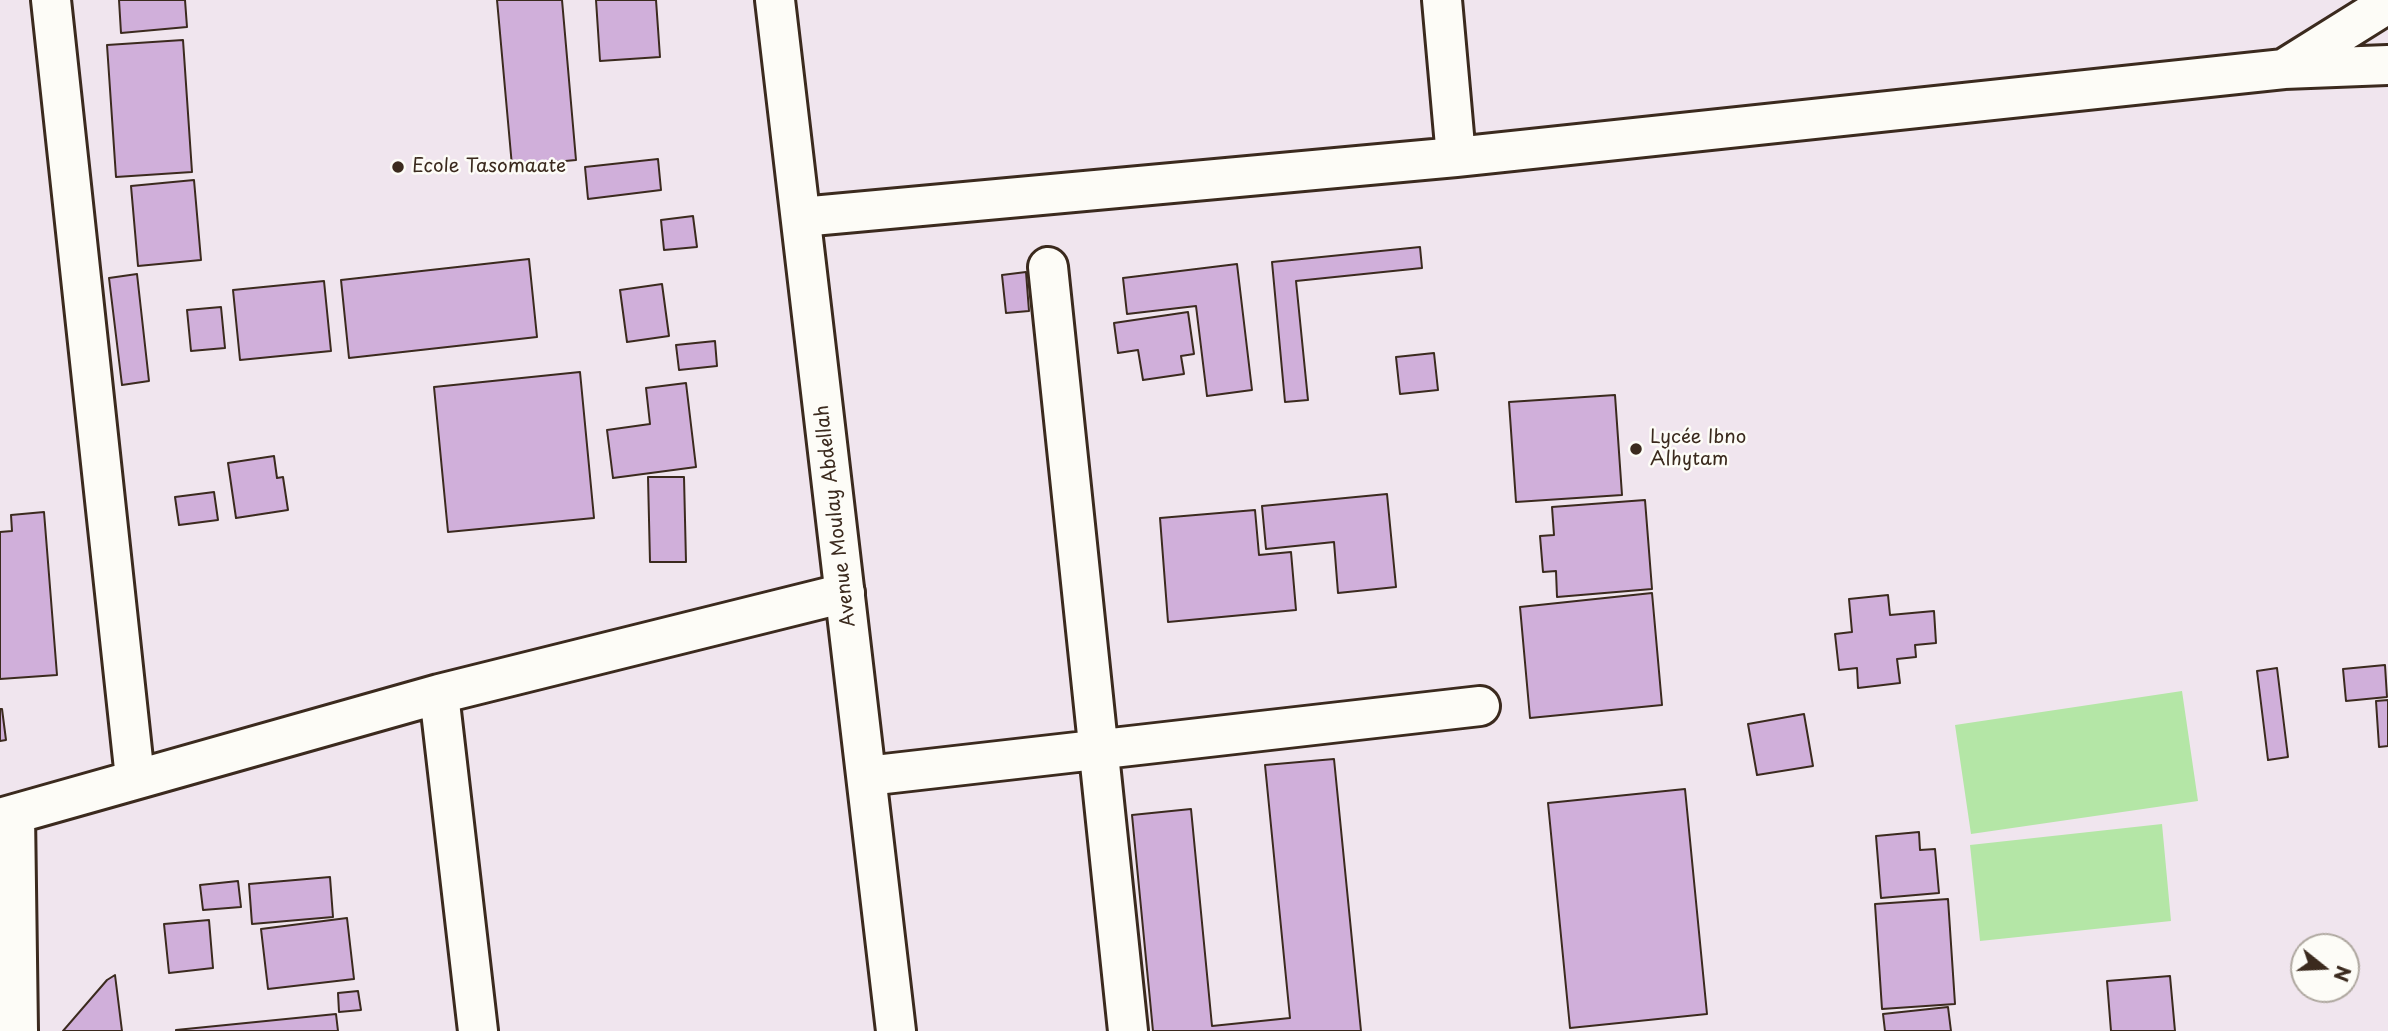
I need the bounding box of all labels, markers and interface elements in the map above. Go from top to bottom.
place label: Ecole Tasomaate [412,156,566,178]
marker: Ecole Tasomaate [390,159,406,175]
street label: Avenue Moulay Abdellah [811,404,861,628]
place label: Lycée Ibno Alhytam [1650,427,1746,471]
marker: Lycée Ibno Alhytam [1628,441,1644,457]
north arrow [2290,933,2360,1003]
text: N [2327,962,2359,985]

